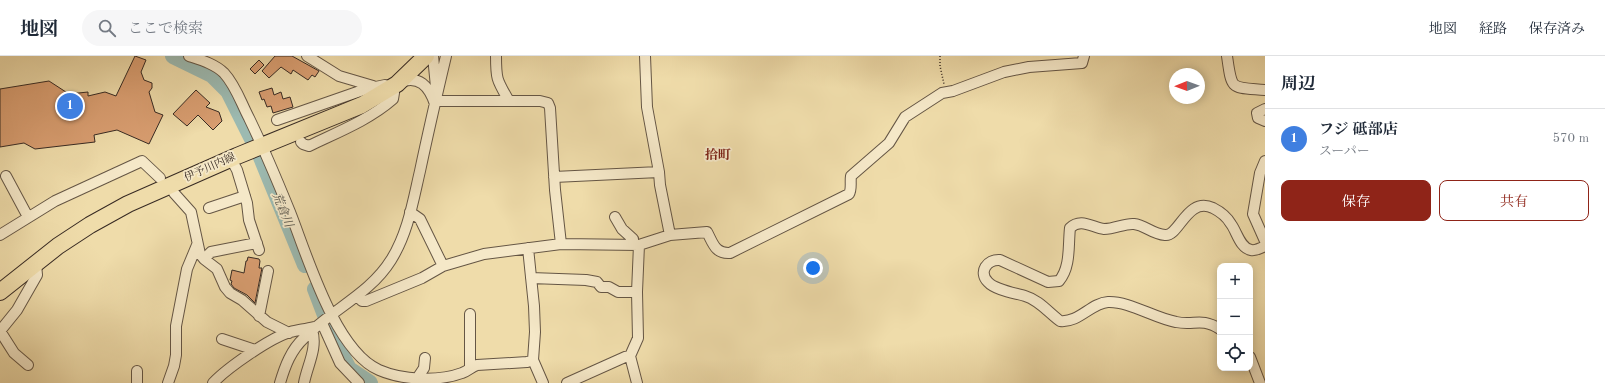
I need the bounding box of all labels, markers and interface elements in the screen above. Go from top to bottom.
search box [82,10,362,46]
icon: search [96,17,118,39]
text: 地図 [20,21,58,40]
text: ここで検索 [128,22,203,37]
text: 地図 [1429,22,1457,36]
text: 経路 [1479,22,1507,36]
text: 保存済み [1529,22,1585,36]
north arrow [1169,68,1205,104]
text: 周辺 [1281,76,1315,93]
pin: 1 [57,91,83,121]
text: フジ 砥部店 [1319,123,1398,138]
text: 1 [1290,132,1298,145]
text: 570 m [1552,132,1589,145]
text: スーパー [1319,145,1370,158]
district label: 拾町 [705,147,731,162]
street label: 伊予川内線 [182,150,237,184]
button: 保存 [1281,180,1431,221]
button: 共有 [1439,180,1589,221]
water label: 荒倉川 [270,190,297,231]
your location [803,258,823,278]
map controls [1217,263,1253,371]
button: + [1217,263,1253,299]
button: − [1217,299,1253,335]
button: locate [1217,335,1253,371]

